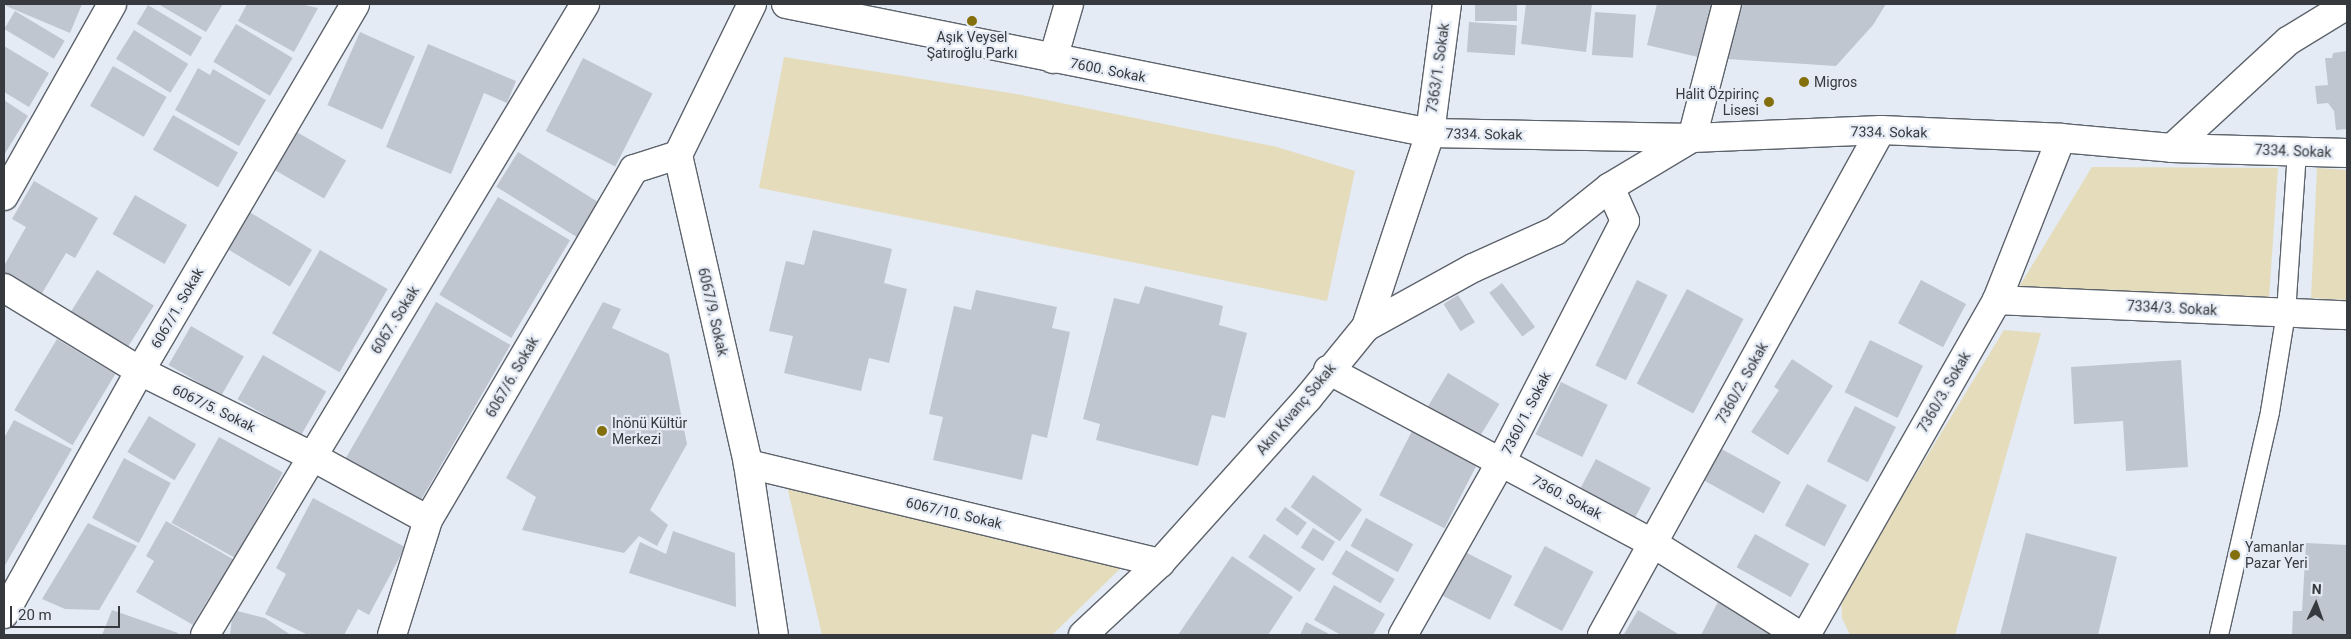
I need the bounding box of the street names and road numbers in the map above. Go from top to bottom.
street label: 7363/1. Sokak [1423,22,1453,114]
street label: 7600. Sokak [1069,54,1147,86]
street label: 7334. Sokak [1850,123,1928,141]
street label: 7334. Sokak [1445,125,1523,143]
street label: 7334. Sokak [2254,141,2332,161]
street label: 6067/1. Sokak [147,265,207,351]
street label: 6067/9. Sokak [695,266,731,358]
street label: 6067. Sokak [368,283,422,357]
street label: 7334/3. Sokak [2126,297,2218,319]
street label: 6067/6. Sokak [482,334,542,420]
street label: 7360/2. Sokak [1713,339,1771,427]
street label: 7360/3. Sokak [1914,349,1974,435]
street label: Akın Kıvanç Sokak [1253,360,1339,458]
street label: 7360/1. Sokak [1498,369,1554,457]
street label: 6067/5. Sokak [170,381,258,435]
street label: 7360. Sokak [1529,472,1605,522]
street label: 6067/10. Sokak [904,494,1004,532]

